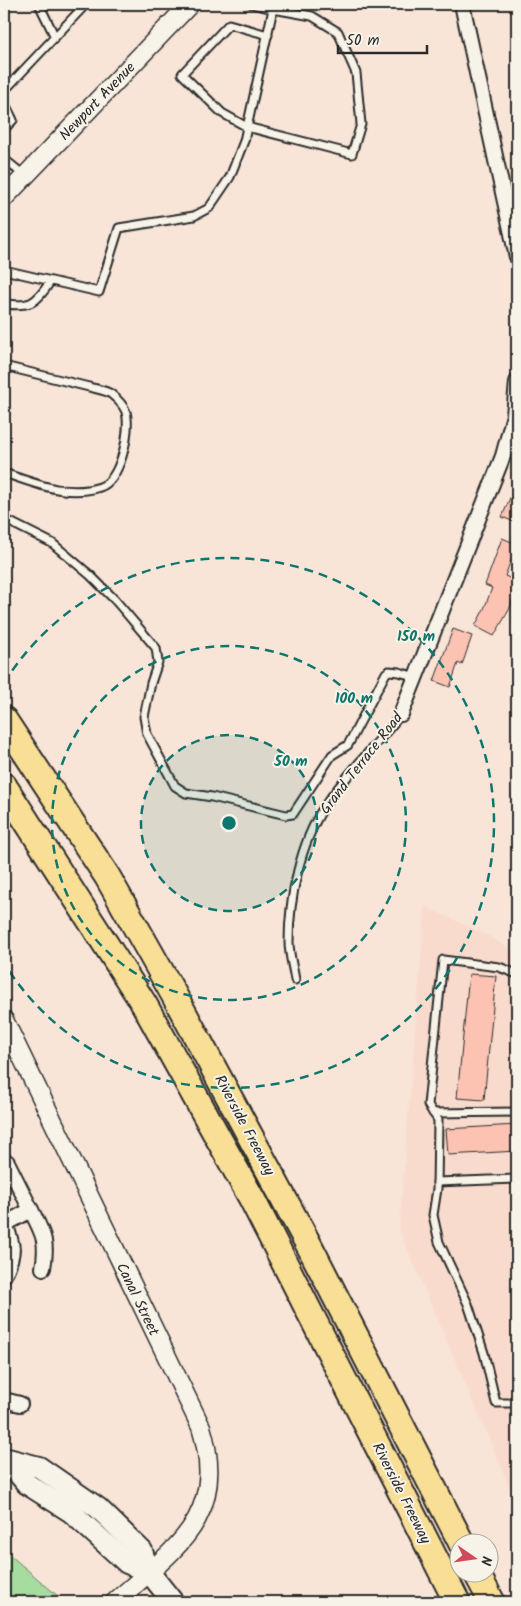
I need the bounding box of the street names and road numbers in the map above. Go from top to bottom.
street label: Newport Avenue [54,57,142,147]
street label: Grand Terrace Road [314,707,410,820]
street label: Riverside Freeway [207,1071,281,1181]
street label: Canal Street [109,1259,165,1340]
street label: Riverside Freeway [365,1439,437,1549]

